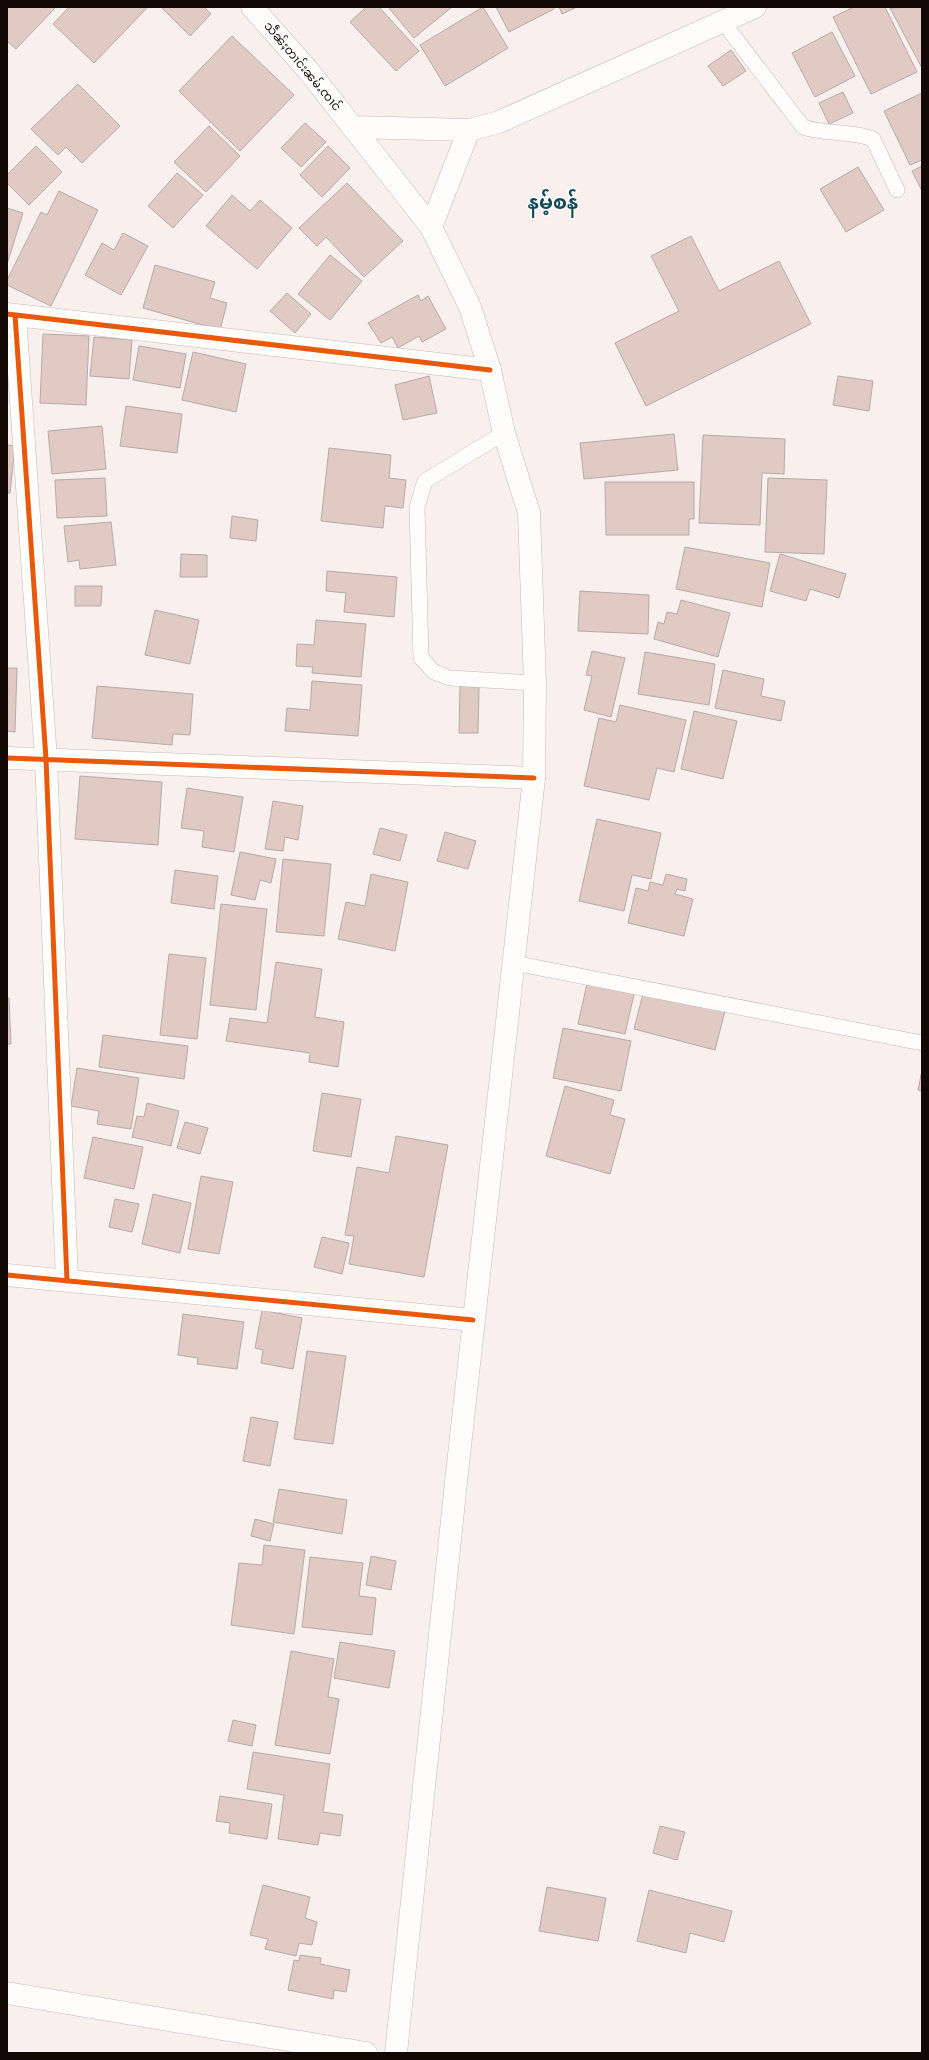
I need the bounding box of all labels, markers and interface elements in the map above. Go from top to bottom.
street label: သဵၼ်ႈတၢင်းၼမ်ႉၸၢင် [261,18,346,114]
district label: နမ့်စန် [528,188,578,218]

